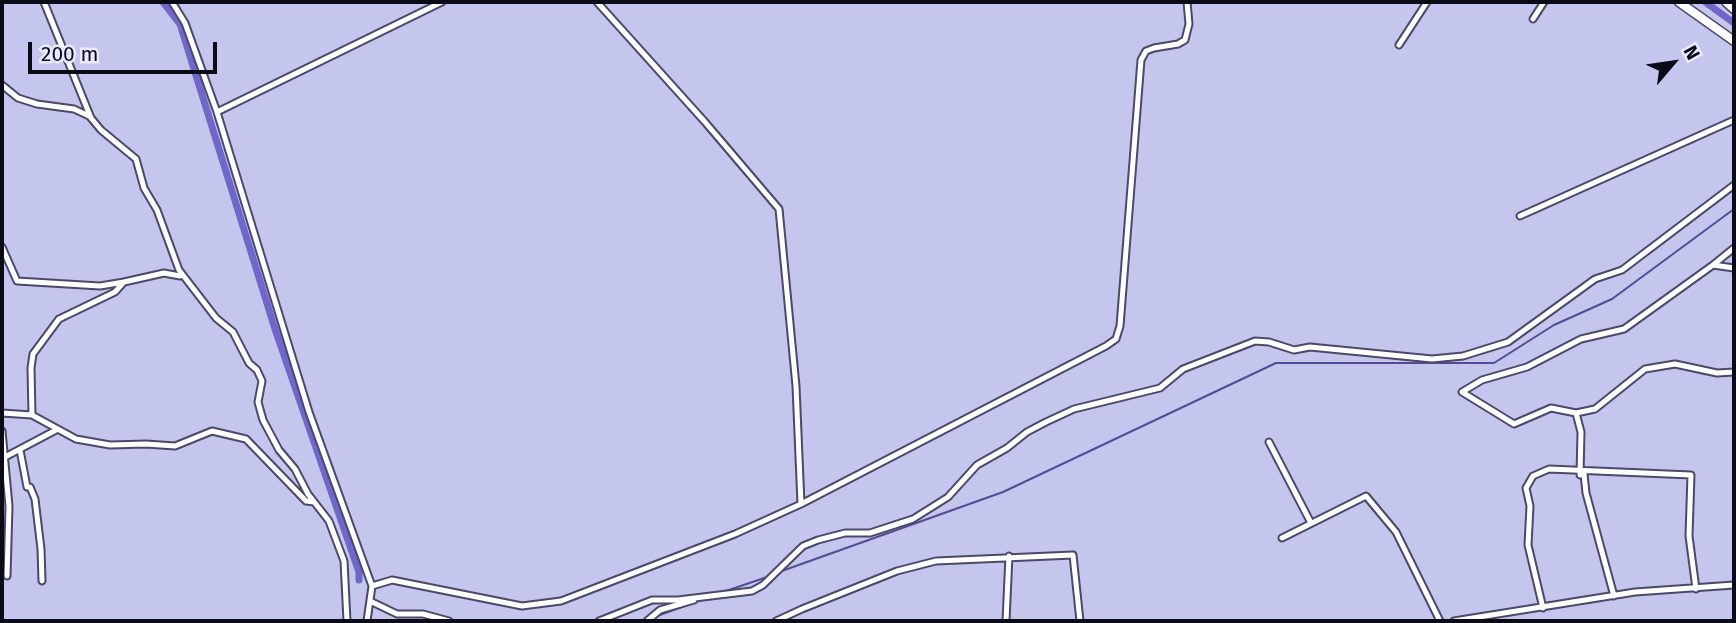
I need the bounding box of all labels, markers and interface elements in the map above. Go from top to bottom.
scale bar [32,28,220,72]
north arrow [1638,28,1708,98]
text: 200 m [41,41,98,67]
text: N [1679,41,1705,64]

